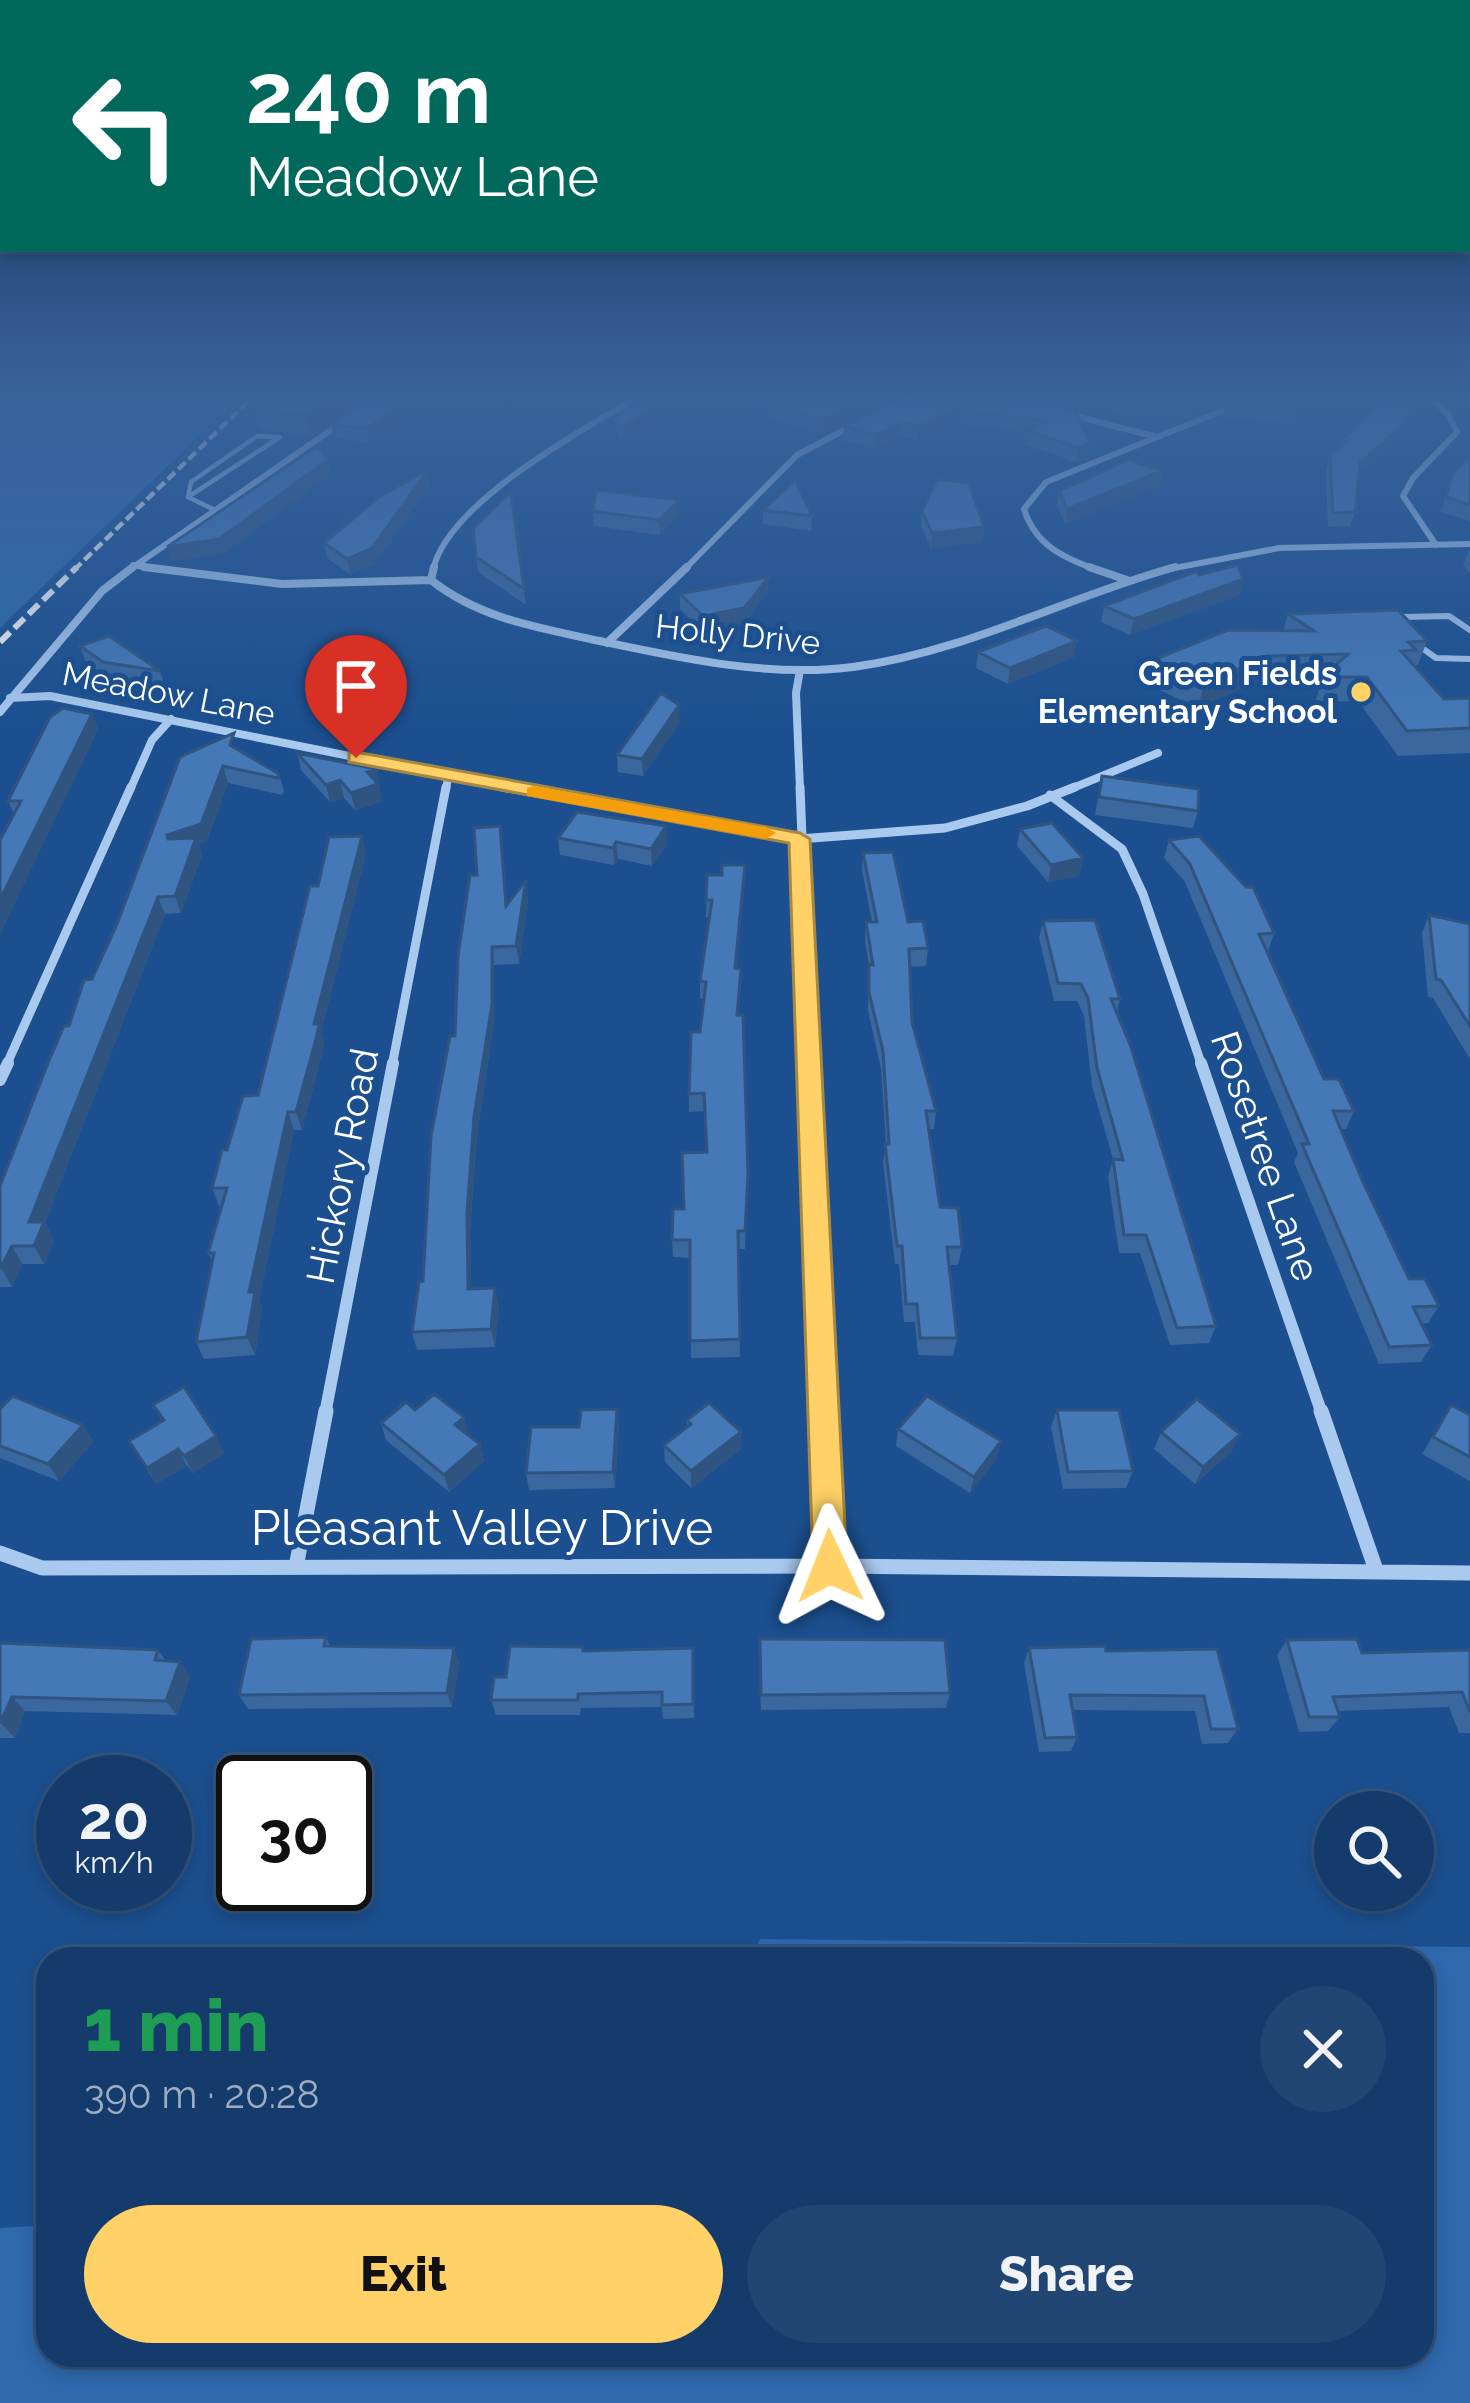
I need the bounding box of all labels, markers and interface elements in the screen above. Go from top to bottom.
text: 240 m [246,44,491,143]
icon: left [48,48,204,204]
text: Meadow Lane [246,145,599,209]
street label: Holly Drive [654,606,822,663]
pin [305,635,407,758]
icon: arrive [323,653,389,719]
street label: Meadow Lane [59,654,279,733]
place label: Green Fields Elementary School [1038,654,1338,731]
marker: Green Fields Elementary School [1348,679,1374,705]
street label: Rosetree Lane [1202,1025,1330,1287]
street label: Hickory Road [297,1044,387,1288]
street label: Pleasant Valley Drive [251,1500,713,1556]
position arrow [767,1503,893,1629]
speed limit sign: 30 [216,1755,372,1911]
text: 20 [79,1783,149,1853]
map controls [1314,1791,1434,1911]
button: search [1314,1791,1434,1911]
text: km/h [74,1845,154,1880]
text: 1 min [84,1983,269,2068]
button: close [1260,1986,1386,2112]
text: 390 m · 20:28 [84,2071,320,2117]
button: Exit [84,2205,723,2343]
button: Share [747,2205,1386,2343]

